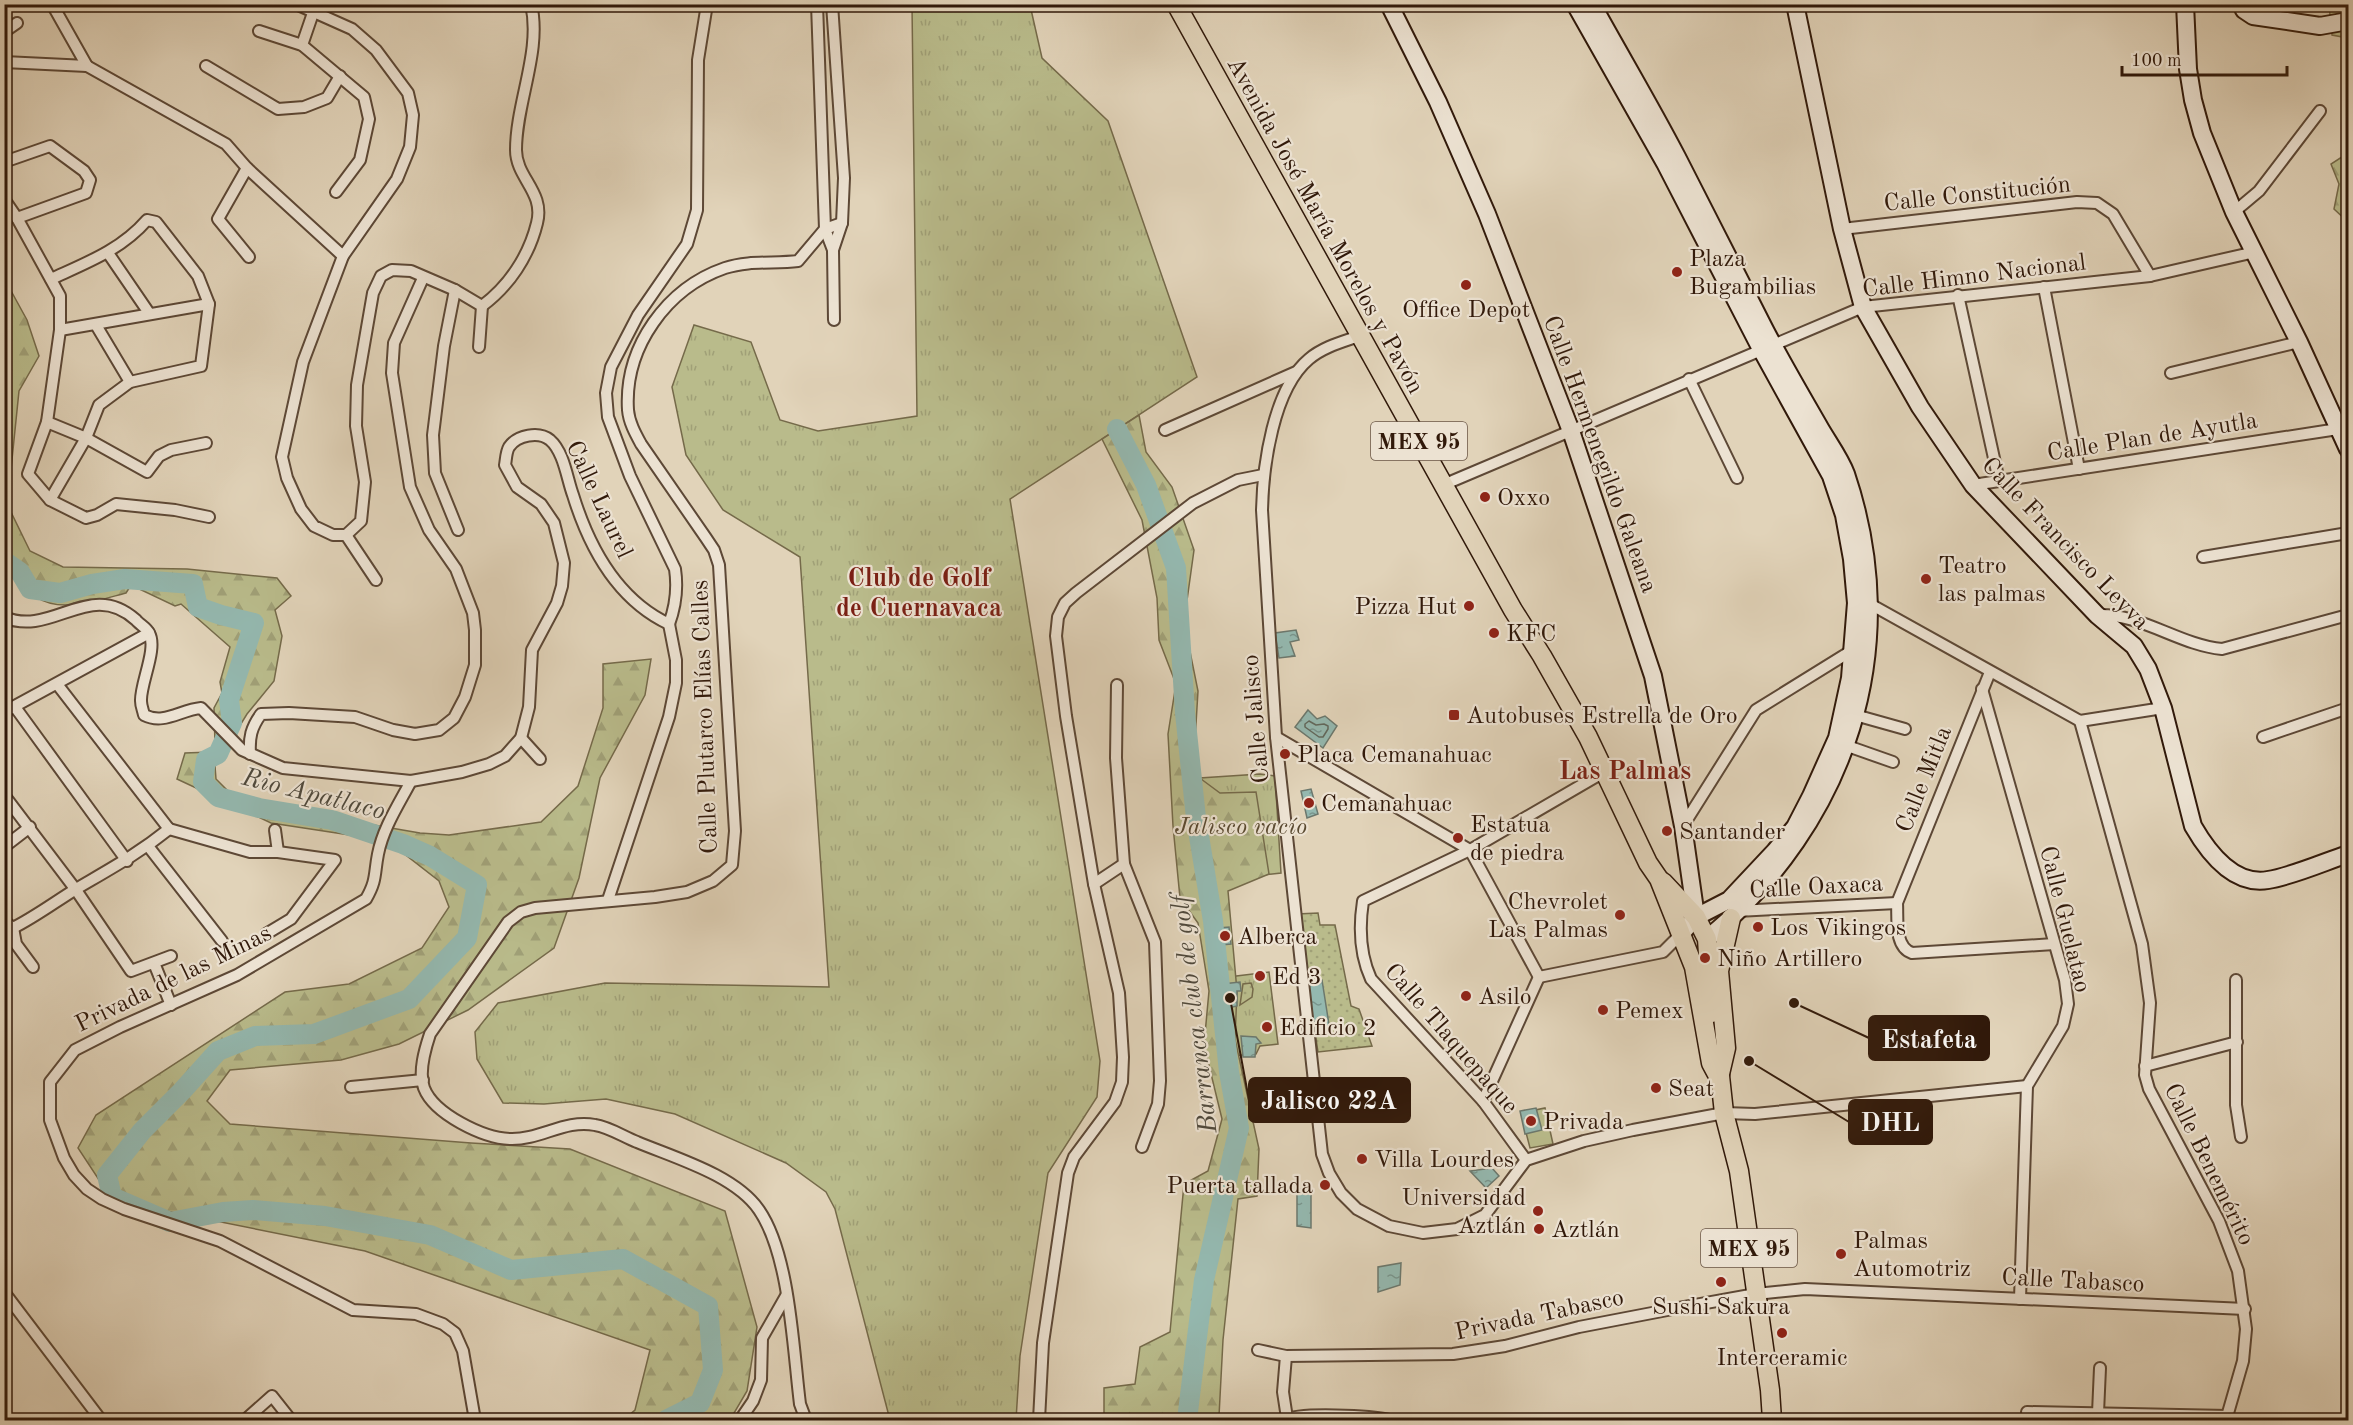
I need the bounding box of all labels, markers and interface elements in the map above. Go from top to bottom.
scale bar [2122,39,2287,77]
text: 100 m [2131,52,2182,70]
street label: Avenida José María Morelos y Pavón [1222,54,1427,398]
street label: Calle Constitución [1883,173,2072,217]
place label: Plaza Bugambilias [1689,248,1816,300]
street label: Calle Himno Nacional [1861,251,2087,303]
marker: Plaza Bugambilias [1670,265,1684,279]
marker: Office Depot [1459,278,1473,292]
place label: Office Depot [1402,299,1530,323]
street label: Calle Hermenegildo Galeana [1538,313,1661,597]
street label: Calle Plan de Ayutla [2045,409,2259,466]
road number: MEX 95 [1371,422,1467,460]
street label: Calle Laurel [561,437,636,562]
street label: Calle Francisco Leyva [1976,453,2153,635]
place label: Oxxo [1497,487,1550,511]
marker: Oxxo [1478,490,1492,504]
place label: Teatro las palmas [1938,555,2046,607]
district label: Club de Golf de Cuernavaca [836,566,1002,622]
marker: Teatro las palmas [1919,572,1933,586]
street label: Calle Plutarco Elías Calles [689,579,723,854]
place label: Pizza Hut [1354,596,1457,620]
marker: Pizza Hut [1462,599,1476,613]
place label: KFC [1506,623,1556,647]
marker: KFC [1487,626,1501,640]
street label: Calle Jalisco [1239,653,1275,784]
place label: Autobuses Estrella de Oro [1466,705,1738,729]
marker: Autobuses Estrella de Oro [1447,708,1461,722]
street label: Calle Mitla [1893,723,1957,836]
place label: Placa Cemanahuac [1297,744,1492,768]
marker: Placa Cemanahuac [1278,747,1292,761]
district label: Las Palmas [1559,759,1691,785]
water label: Rio Apatlaco [238,764,388,825]
place label: Cemanahuac [1321,793,1452,817]
marker: Cemanahuac [1302,796,1316,810]
place label: Estatua de piedra [1470,814,1565,866]
park label: Jalisco vacío [1175,816,1307,840]
place label: Santander [1679,821,1785,845]
marker: Santander [1660,824,1674,838]
marker: Estatua de piedra [1451,831,1465,845]
street label: Calle Guelatao [2034,844,2094,995]
street label: Calle Oaxaca [1749,873,1884,903]
water label: Barranca club de golf [1167,888,1223,1136]
place label: Chevrolet Las Palmas [1488,891,1608,943]
marker: Chevrolet Las Palmas [1613,908,1627,922]
place label: Los Vikingos [1770,917,1906,941]
marker: Los Vikingos [1751,920,1765,934]
street label: Privada de las Minas [72,922,276,1038]
place label: Alberca [1237,926,1317,950]
marker: Alberca [1218,929,1232,943]
place label: Niño Artillero [1717,948,1862,972]
marker: Niño Artillero [1698,951,1712,965]
street label: Calle Tlaquepaque [1379,960,1522,1119]
place label: Ed 3 [1272,966,1322,990]
marker: Ed 3 [1253,969,1267,983]
place label: Asilo [1478,986,1532,1010]
marker: Asilo [1459,989,1473,1003]
place label: Pemex [1615,1000,1684,1024]
marker: Pemex [1596,1003,1610,1017]
callout: Estafeta [1869,1016,1989,1060]
place label: Edificio 2 [1279,1017,1377,1041]
marker: Edificio 2 [1260,1020,1274,1034]
text: Estafeta [1881,1028,1977,1054]
callout: Jalisco 22A [1249,1078,1410,1122]
place label: Seat [1668,1078,1714,1102]
street label: Calle Benemérito [2159,1080,2258,1250]
marker: Seat [1649,1081,1663,1095]
text: Jalisco 22A [1261,1089,1398,1115]
callout: DHL [1849,1100,1932,1144]
place label: Privada [1543,1111,1624,1135]
text: DHL [1860,1111,1920,1137]
marker: Privada [1524,1114,1538,1128]
place label: Villa Lourdes [1374,1149,1514,1173]
marker: Villa Lourdes [1355,1152,1369,1166]
place label: Puerta tallada [1167,1175,1313,1199]
marker: Puerta tallada [1318,1178,1332,1192]
place label: Universidad Aztlán [1402,1187,1526,1239]
marker: Universidad Aztlán [1531,1204,1545,1218]
place label: Aztlán [1551,1219,1620,1243]
marker: Aztlán [1532,1222,1546,1236]
road number: MEX 95 [1701,1229,1797,1267]
place label: Palmas Automotriz [1853,1230,1971,1282]
marker: Palmas Automotriz [1834,1247,1848,1261]
street label: Calle Tabasco [2001,1266,2145,1298]
marker: Sushi Sakura [1714,1275,1728,1289]
street label: Privada Tabasco [1453,1286,1626,1346]
place label: Sushi Sakura [1652,1296,1790,1320]
marker: Interceramic [1775,1326,1789,1340]
place label: Interceramic [1717,1347,1847,1371]

